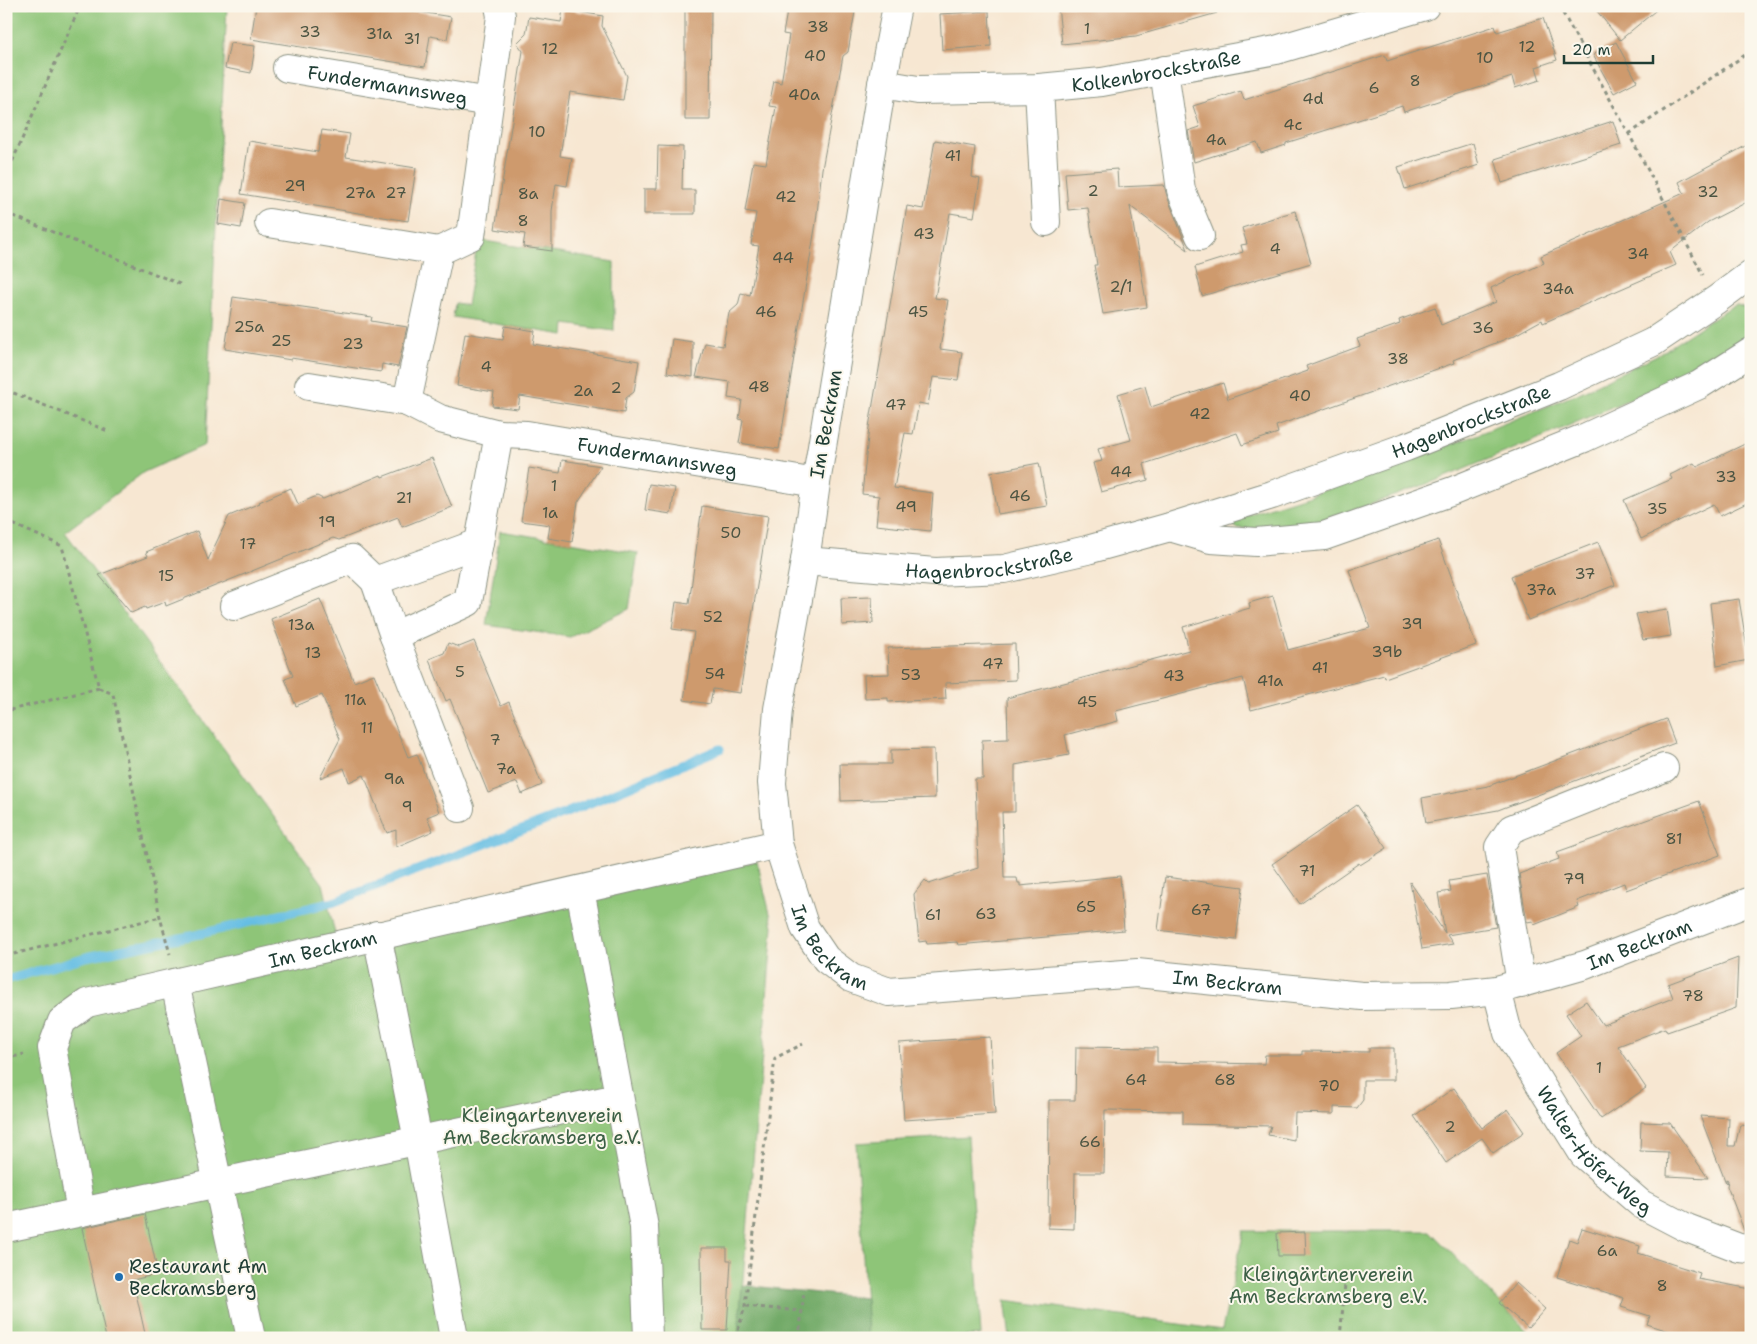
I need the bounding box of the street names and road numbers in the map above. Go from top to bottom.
street label: Kolkenbrockstraße [1070,44,1243,97]
street label: Fundermannsweg [306,59,469,111]
street label: Im Beckram [804,368,848,480]
street label: Hagenbrockstraße [1388,378,1554,464]
street label: Fundermannsweg [575,431,739,482]
street label: Hagenbrockstraße [904,541,1075,585]
street label: Im Beckram [786,901,872,996]
street label: Im Beckram [1583,913,1695,976]
street label: Im Beckram [266,924,379,973]
street label: Im Beckram [1172,964,1284,1000]
street label: Walter-Höfer-Weg [1531,1081,1656,1220]

